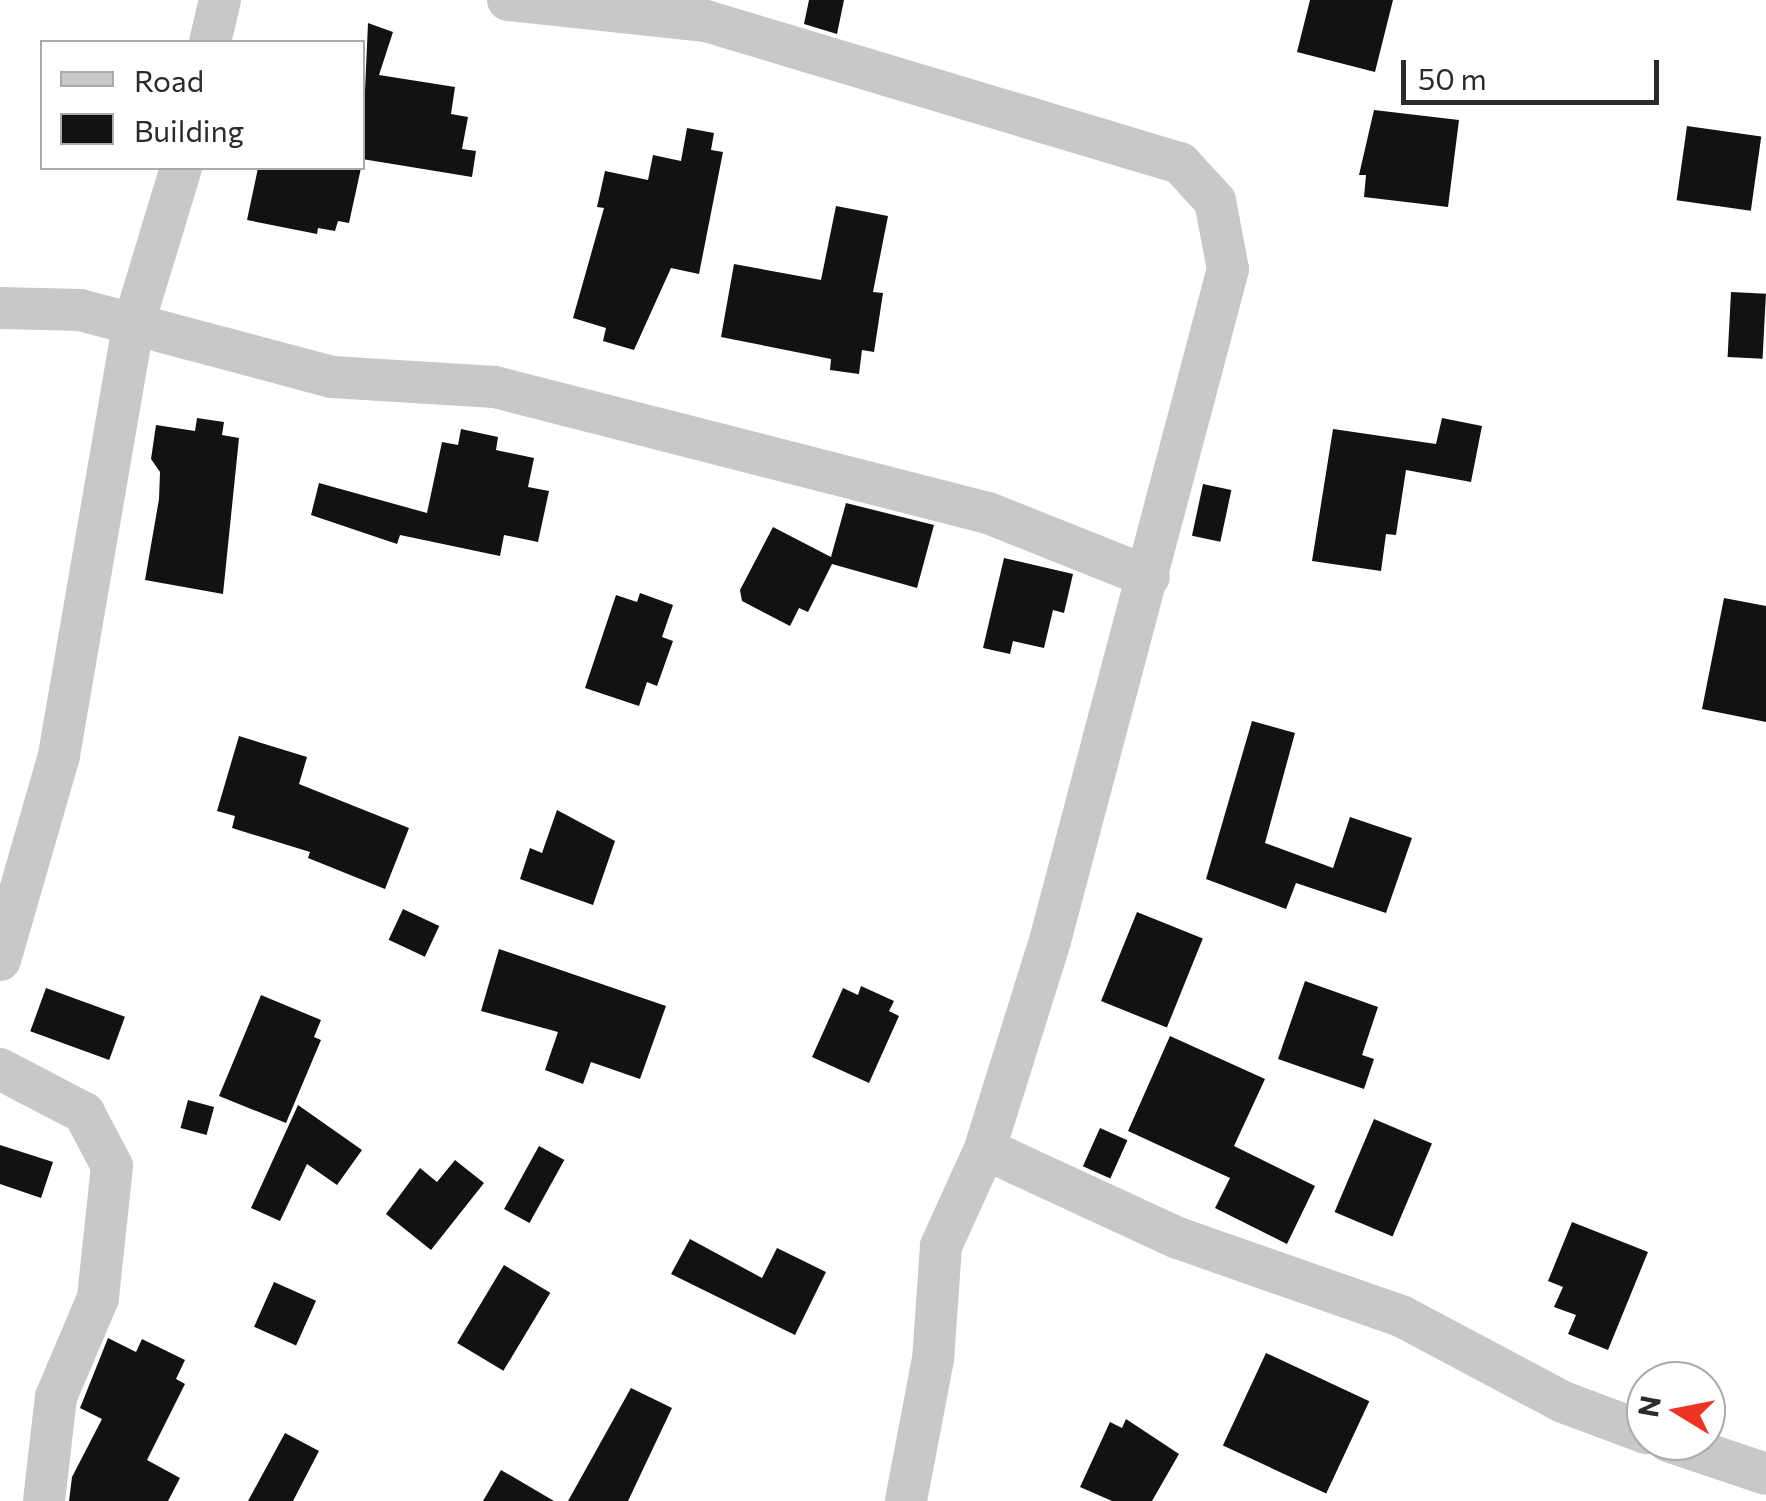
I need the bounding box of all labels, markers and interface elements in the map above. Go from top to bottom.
legend [40,40,365,170]
scale bar [1406,40,1664,102]
text: 50 m [1418,59,1487,96]
text: Road [134,61,204,98]
text: Building [134,111,244,148]
north arrow [1626,1361,1726,1461]
text: N [1630,1393,1667,1419]

